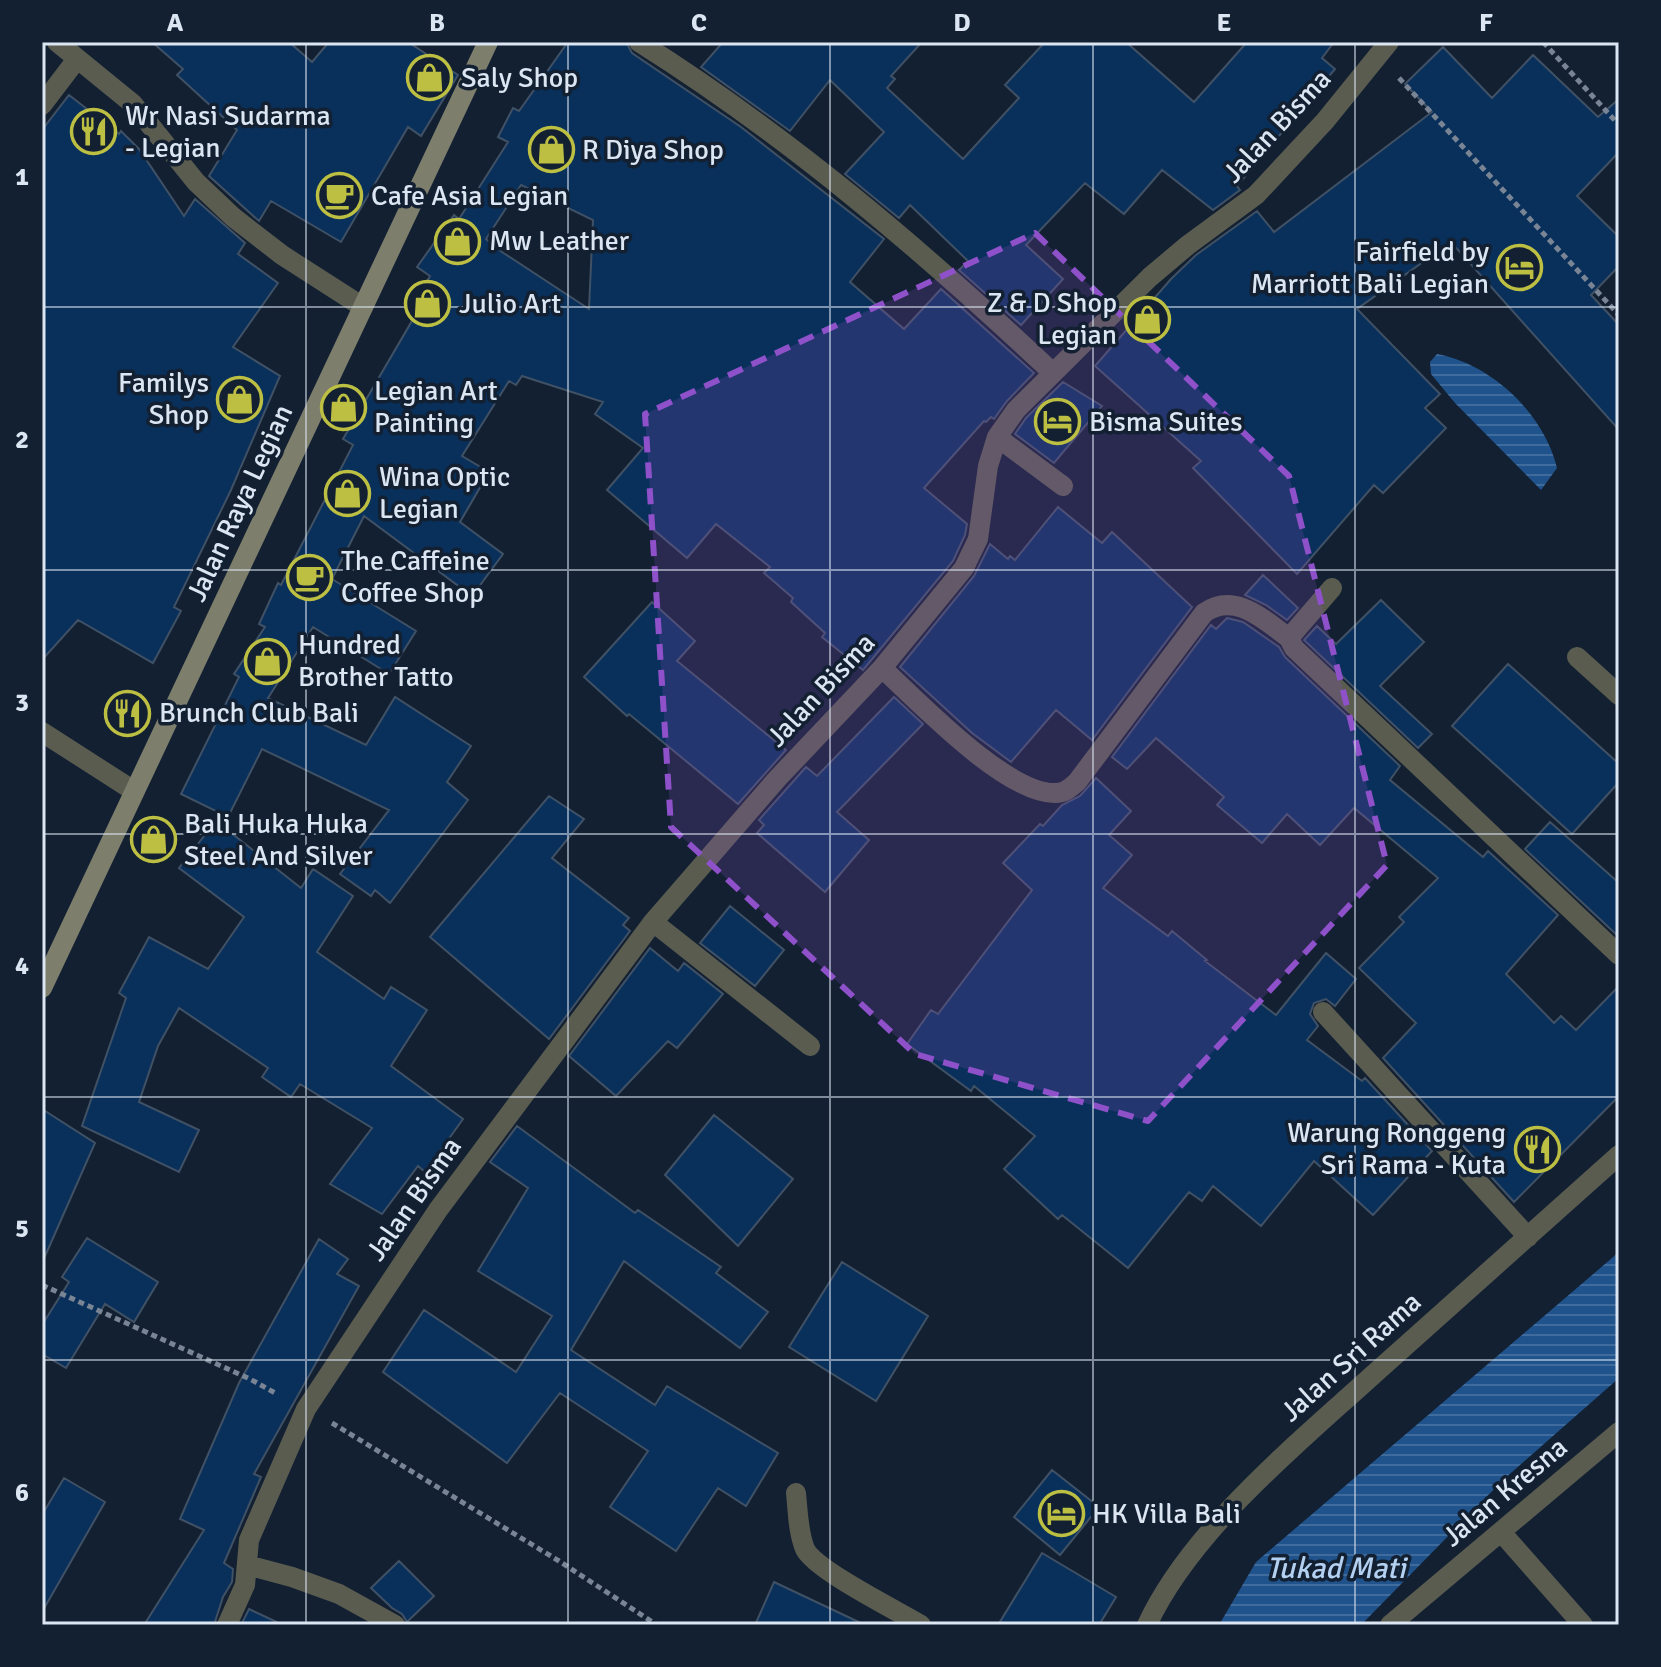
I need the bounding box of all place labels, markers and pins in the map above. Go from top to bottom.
shop icon: Saly Shop [406,54,454,102]
place label: Saly Shop [461,61,578,95]
place label: Wr Nasi Sudarma - Legian [125,99,331,165]
restaurant icon: Wr Nasi Sudarma - Legian [70,108,118,156]
shop icon: R Diya Shop [527,126,575,174]
place label: R Diya Shop [582,133,724,167]
cafe icon: Cafe Asia Legian [316,172,364,220]
place label: Cafe Asia Legian [371,179,568,213]
shop icon: Mw Leather [434,217,482,265]
place label: Mw Leather [489,224,630,258]
place label: Fairfield by Marriott Bali Legian [1251,235,1489,301]
hotel icon: Fairfield by Marriott Bali Legian [1496,244,1544,292]
shop icon: Julio Art [404,280,452,328]
place label: Z & D Shop Legian [987,286,1117,352]
place label: Julio Art [459,287,561,321]
shop icon: Z & D Shop Legian [1124,295,1172,343]
place label: Familys Shop [118,366,209,432]
place label: Legian Art Painting [374,374,498,440]
shop icon: Familys Shop [216,375,264,423]
shop icon: Legian Art Painting [319,383,367,431]
hotel icon: Bisma Suites [1034,398,1082,446]
place label: Bisma Suites [1089,405,1242,439]
place label: Wina Optic Legian [379,460,510,526]
shop icon: Wina Optic Legian [324,469,372,517]
place label: The Caffeine Coffee Shop [341,544,490,610]
cafe icon: The Caffeine Coffee Shop [286,553,334,601]
place label: Hundred Brother Tatto [298,628,454,694]
shop icon: Hundred Brother Tatto [243,637,291,685]
restaurant icon: Brunch Club Bali [104,689,152,737]
place label: Brunch Club Bali [159,696,359,730]
place label: Bali Huka Huka Steel And Silver [184,807,373,873]
shop icon: Bali Huka Huka Steel And Silver [129,816,177,864]
place label: Warung Ronggeng Sri Rama - Kuta [1287,1116,1506,1182]
restaurant icon: Warung Ronggeng Sri Rama - Kuta [1513,1125,1561,1173]
hotel icon: HK Villa Bali [1037,1490,1085,1538]
place label: HK Villa Bali [1092,1497,1241,1531]

